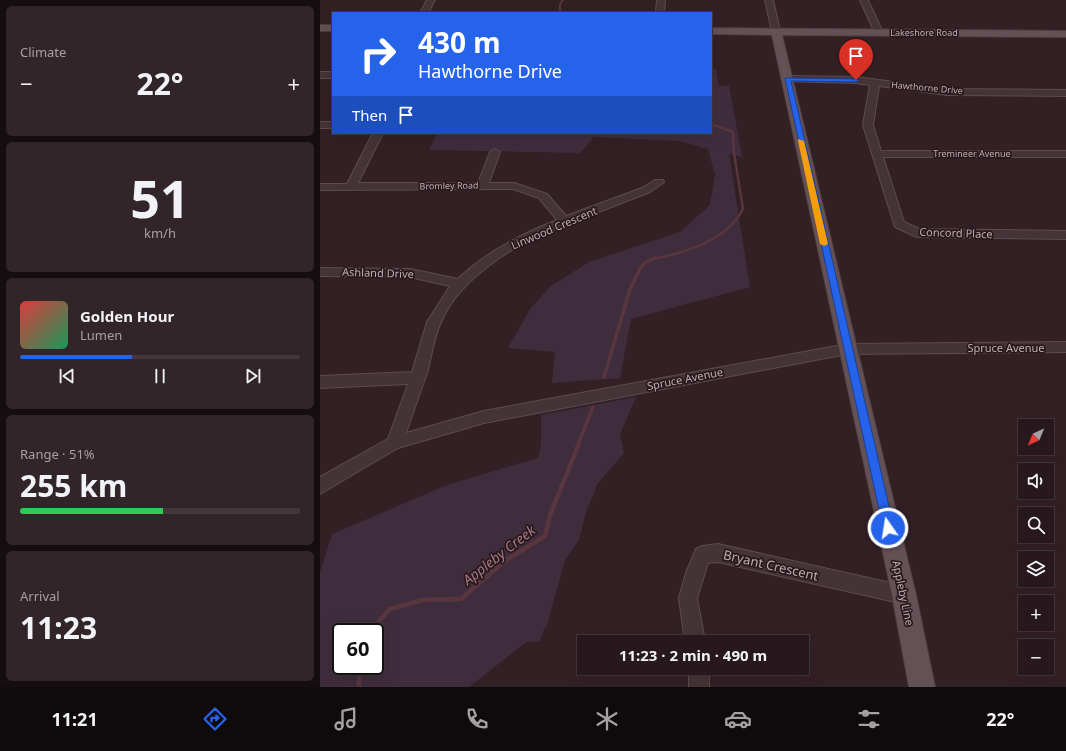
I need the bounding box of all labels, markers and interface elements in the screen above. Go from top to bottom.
text: 430 m [418,23,501,61]
street label: Lakeshore Road [890,26,958,39]
icon: right [352,28,404,80]
pin [839,39,873,80]
text: Climate [20,43,66,61]
icon: arrive [845,45,867,67]
text: Hawthorne Drive [418,59,562,83]
text: 22° [136,63,184,104]
text: − [20,68,33,98]
text: + [287,68,300,98]
street label: Hawthorne Drive [891,78,963,97]
icon: arrive [395,104,417,126]
text: Then [352,105,387,125]
street label: Tremineer Avenue [933,147,1011,160]
text: 51 [130,162,190,233]
street label: Bromley Road [419,178,479,193]
street label: Linwood Crescent [509,203,599,252]
text: km/h [144,224,176,242]
street label: Concord Place [919,224,993,241]
street label: Ashland Drive [342,264,414,281]
text: Golden Hour [80,306,174,326]
text: Lumen [80,326,122,344]
street label: Spruce Avenue [967,340,1045,355]
street label: Spruce Avenue [646,364,724,393]
icon: previous [56,365,78,387]
icon: pause [149,365,171,387]
icon: next [242,365,264,387]
north arrow [1018,419,1054,455]
map controls [1018,419,1054,675]
text: Range · 51% [20,445,95,463]
button: sound [1018,463,1054,499]
text: 255 km [20,465,127,506]
position arrow [867,507,909,549]
button: search [1018,507,1054,543]
water label: Appleby Creek [458,520,540,590]
street label: Bryant Crescent [722,545,821,585]
button: layers [1018,551,1054,587]
street label: Appleby Line [889,559,918,627]
text: Arrival [20,587,60,605]
button: + [1018,595,1054,631]
text: 11:23 [20,607,97,648]
speed limit sign: 60 [332,623,384,675]
button: − [1018,639,1054,675]
text: 11:23 · 2 min · 490 m [619,645,767,665]
icon: directions [201,705,229,733]
icon: music [332,705,360,733]
icon: phone [463,705,491,733]
icon: climate [593,705,621,733]
icon: car [724,705,752,733]
icon: filters [855,705,883,733]
text: 11:21 [51,707,98,731]
text: 22° [986,707,1015,731]

